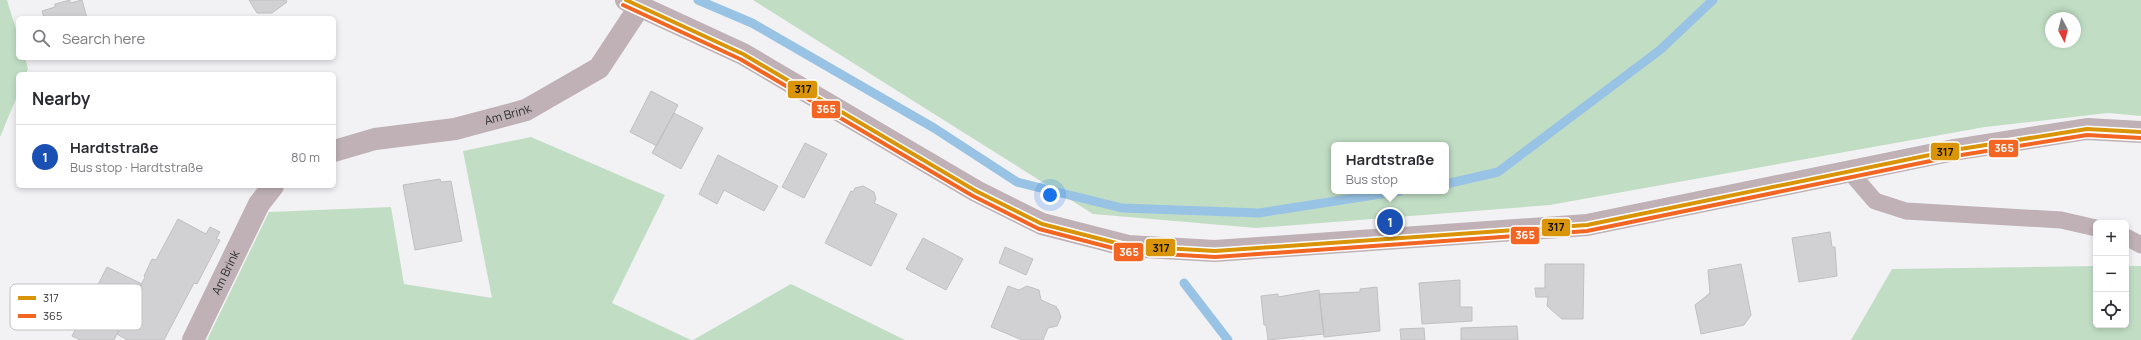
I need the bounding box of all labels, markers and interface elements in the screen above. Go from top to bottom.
north arrow [2045,12,2081,48]
search box [16,16,336,60]
icon: search [30,27,52,49]
text: Search here [62,28,145,49]
line badge: 317 [787,80,818,99]
text: 317 [794,81,812,96]
text: Nearby [32,87,90,110]
street label: Am Brink [482,99,535,129]
line badge: 365 [811,100,841,119]
text: 365 [816,101,836,116]
text: Hardtstraße [70,137,159,158]
line badge: 365 [1988,139,2019,158]
text: 365 [1994,140,2014,155]
popup [1331,142,1449,194]
line badge: 317 [1930,142,1960,161]
text: 317 [1936,144,1954,159]
text: 1 [42,148,48,166]
text: 80 m [291,148,320,166]
text: Hardtstraße [1346,149,1434,170]
text: Bus stop · Hardtstraße [70,158,203,176]
text: Bus stop [1346,170,1398,188]
your location [1040,185,1060,205]
pin: 1 [1377,207,1403,237]
line badge: 317 [1541,218,1571,237]
text: 317 [1547,219,1565,234]
map controls [2093,220,2129,328]
button: + [2093,220,2129,256]
line badge: 365 [1510,226,1540,245]
text: 365 [1515,227,1535,242]
line badge: 317 [1145,238,1176,257]
text: 317 [1152,240,1170,255]
line badge: 365 [1113,242,1144,262]
text: 365 [1119,244,1139,259]
street label: Am Brink [207,246,244,298]
button: − [2093,256,2129,292]
legend [10,284,142,330]
text: 317 [43,290,59,305]
button: locate [2093,292,2129,328]
text: 365 [43,308,62,323]

